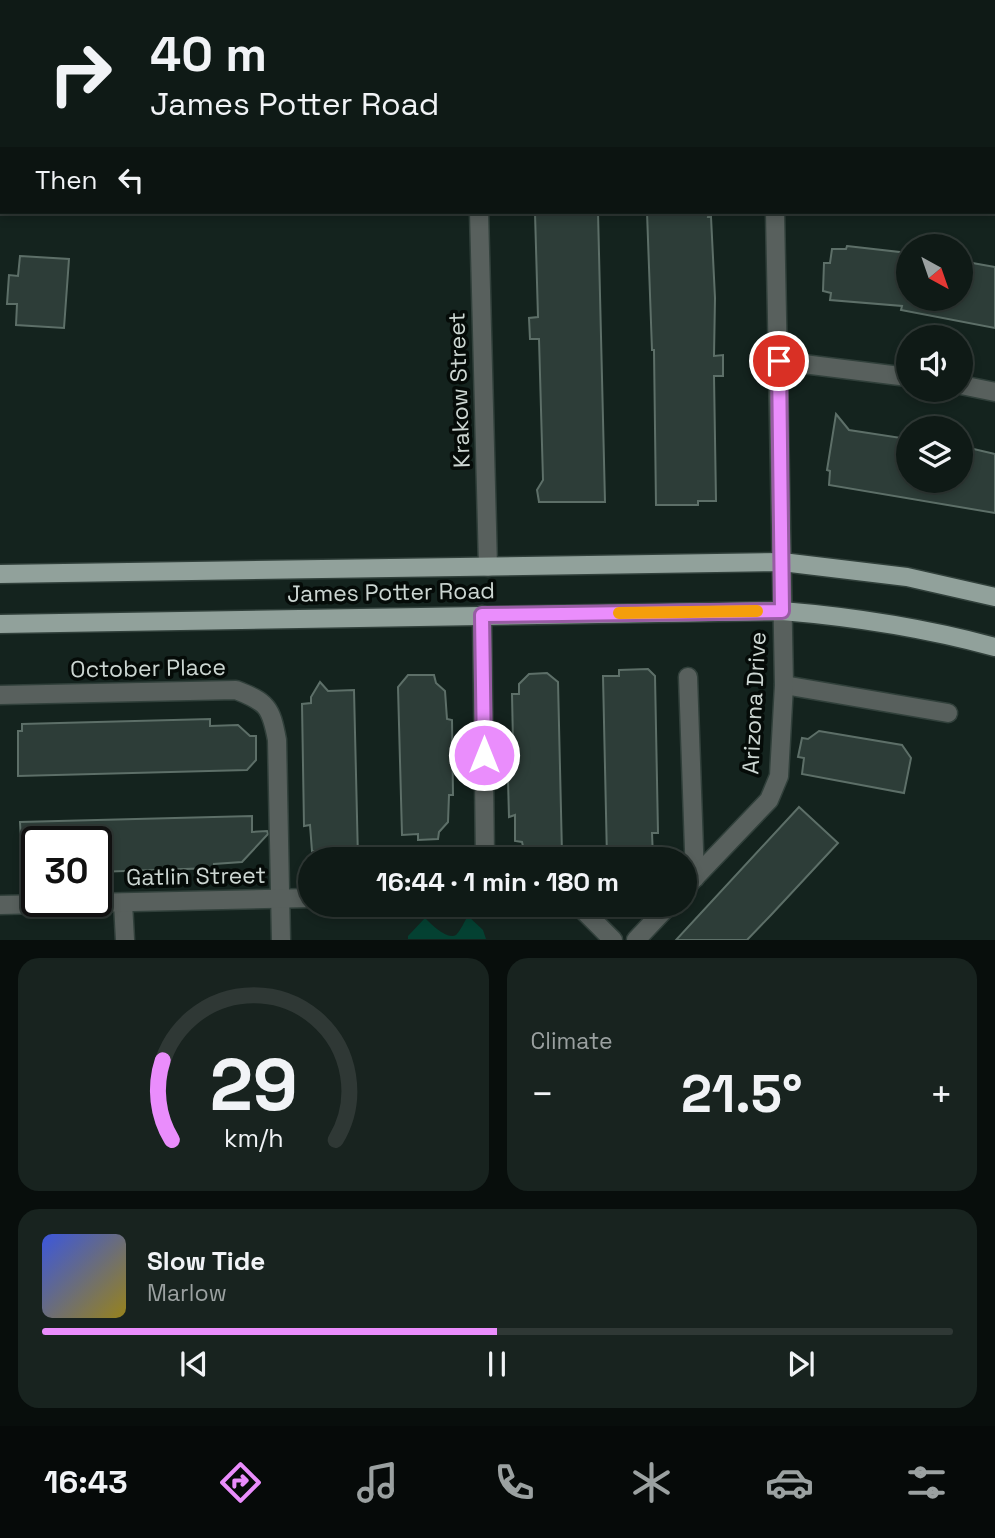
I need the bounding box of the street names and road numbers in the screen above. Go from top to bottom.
street label: Krakow Street [441,312,477,468]
street label: James Potter Road [287,575,495,609]
street label: Arizona Drive [735,631,773,775]
street label: October Place [70,652,226,684]
street label: Gatlin Street [126,860,266,892]

